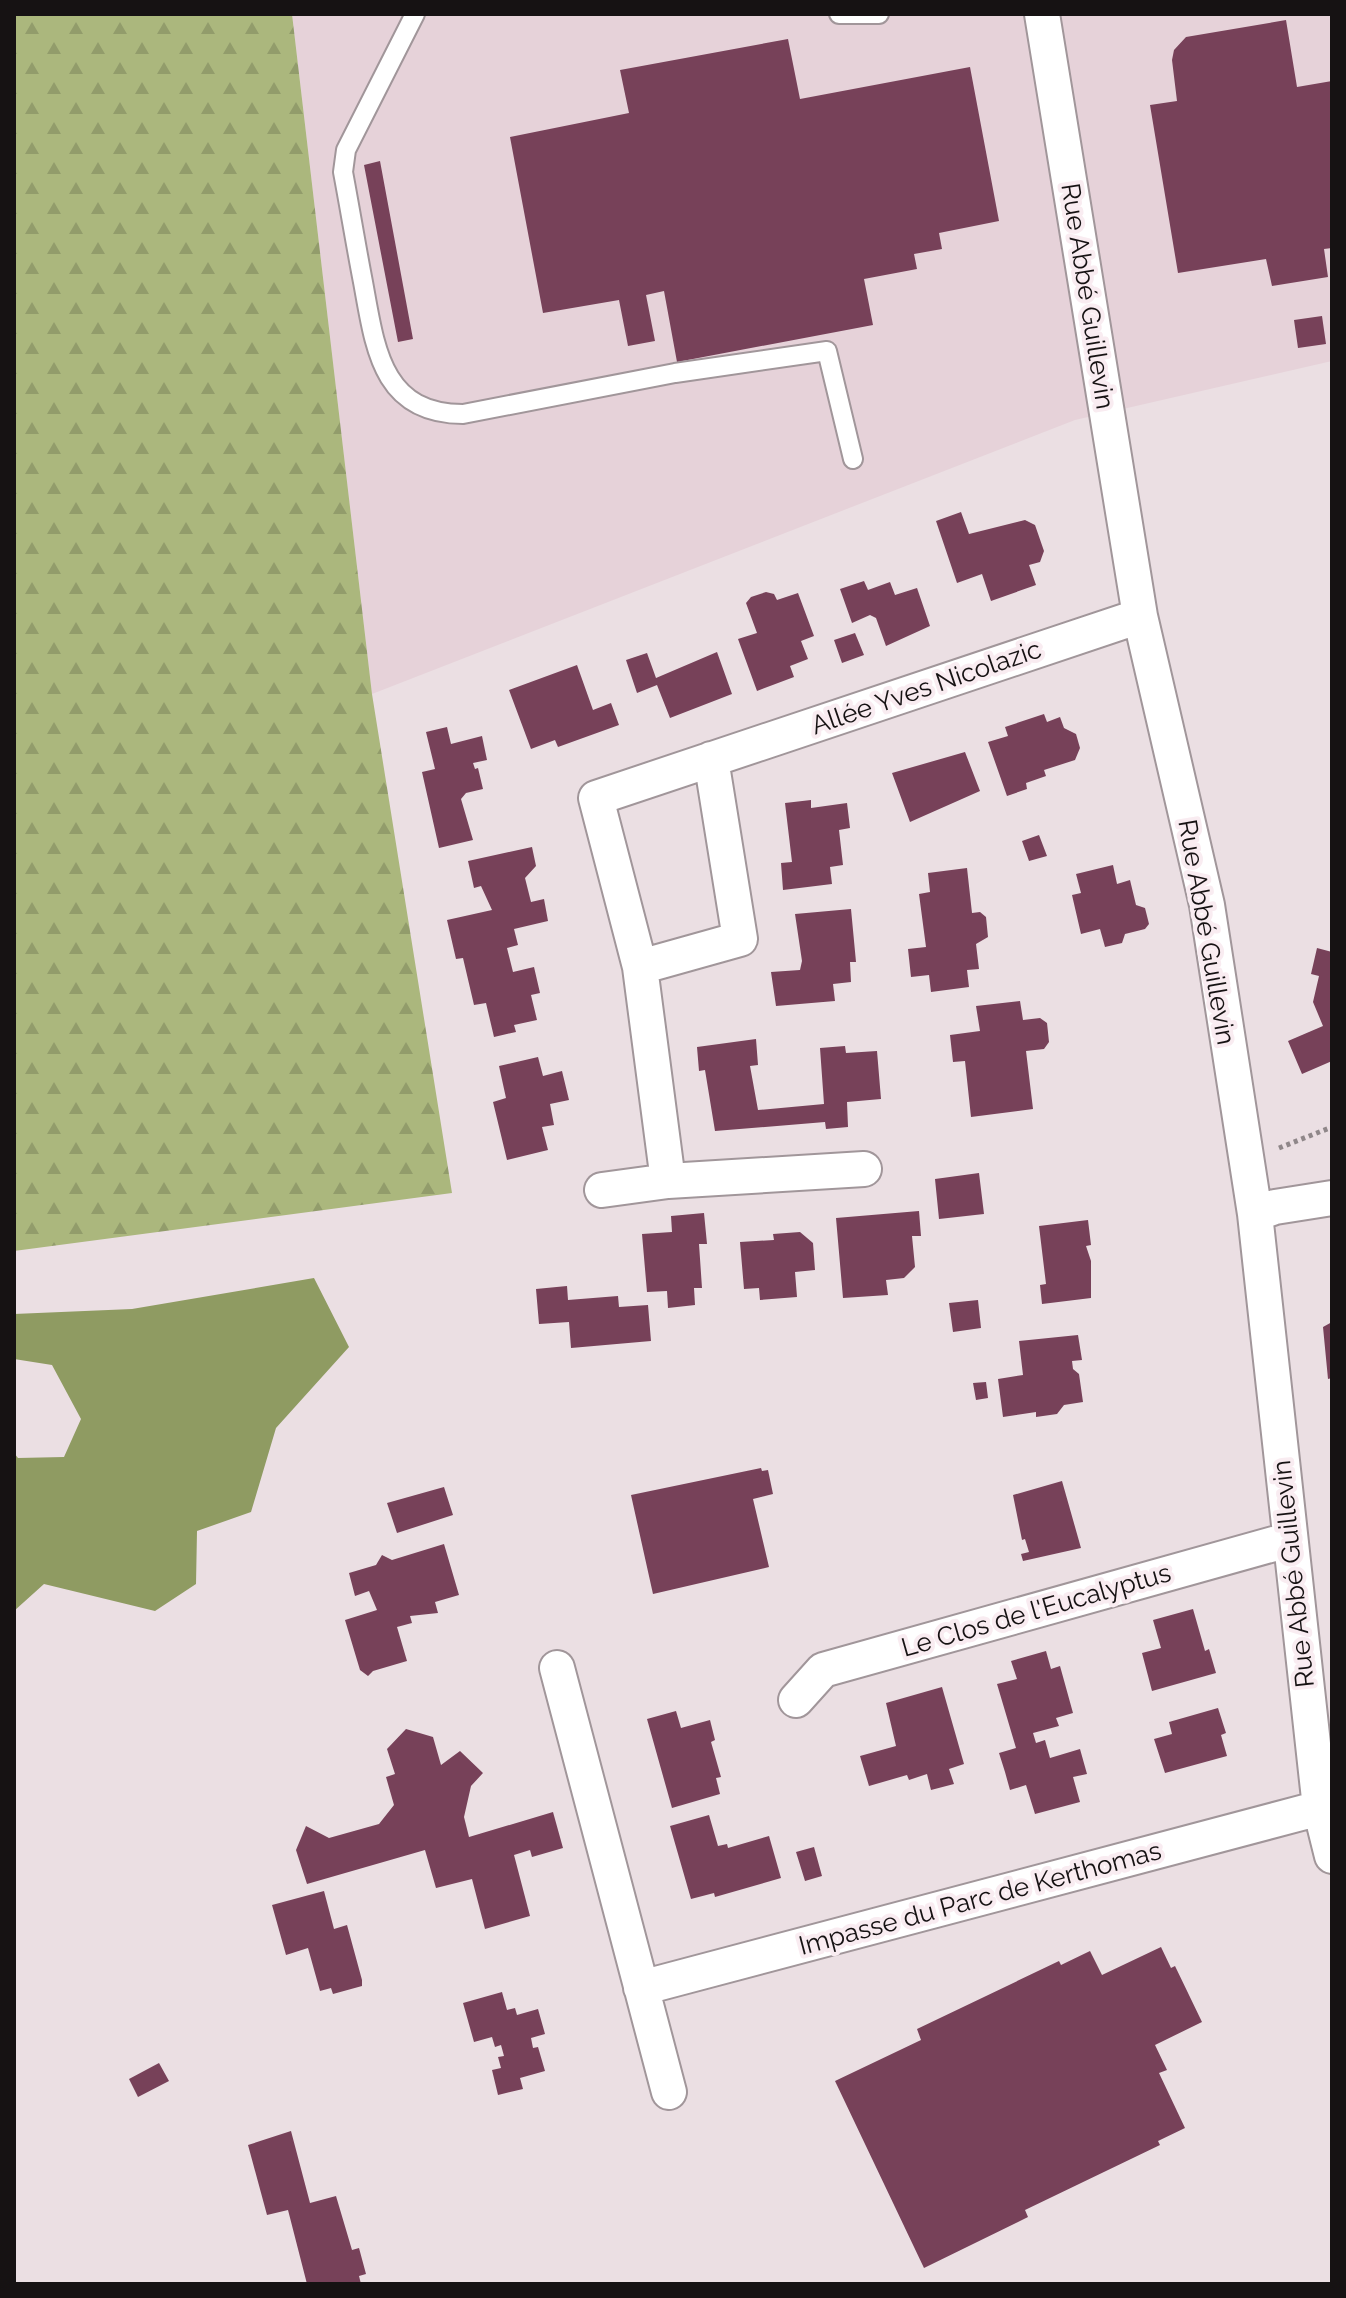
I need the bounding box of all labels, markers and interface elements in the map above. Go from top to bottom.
street label: Rue Abbé Guillevin [1055,181,1121,411]
street label: Allée Yves Nicolazic [807,634,1045,740]
street label: Rue Abbé Guillevin [1172,817,1242,1047]
street label: Rue Abbé Guillevin [1266,1459,1320,1689]
street label: Le Clos de l'Eucalyptus [898,1557,1174,1663]
street label: Impasse du Parc de Kerthomas [796,1835,1164,1961]

